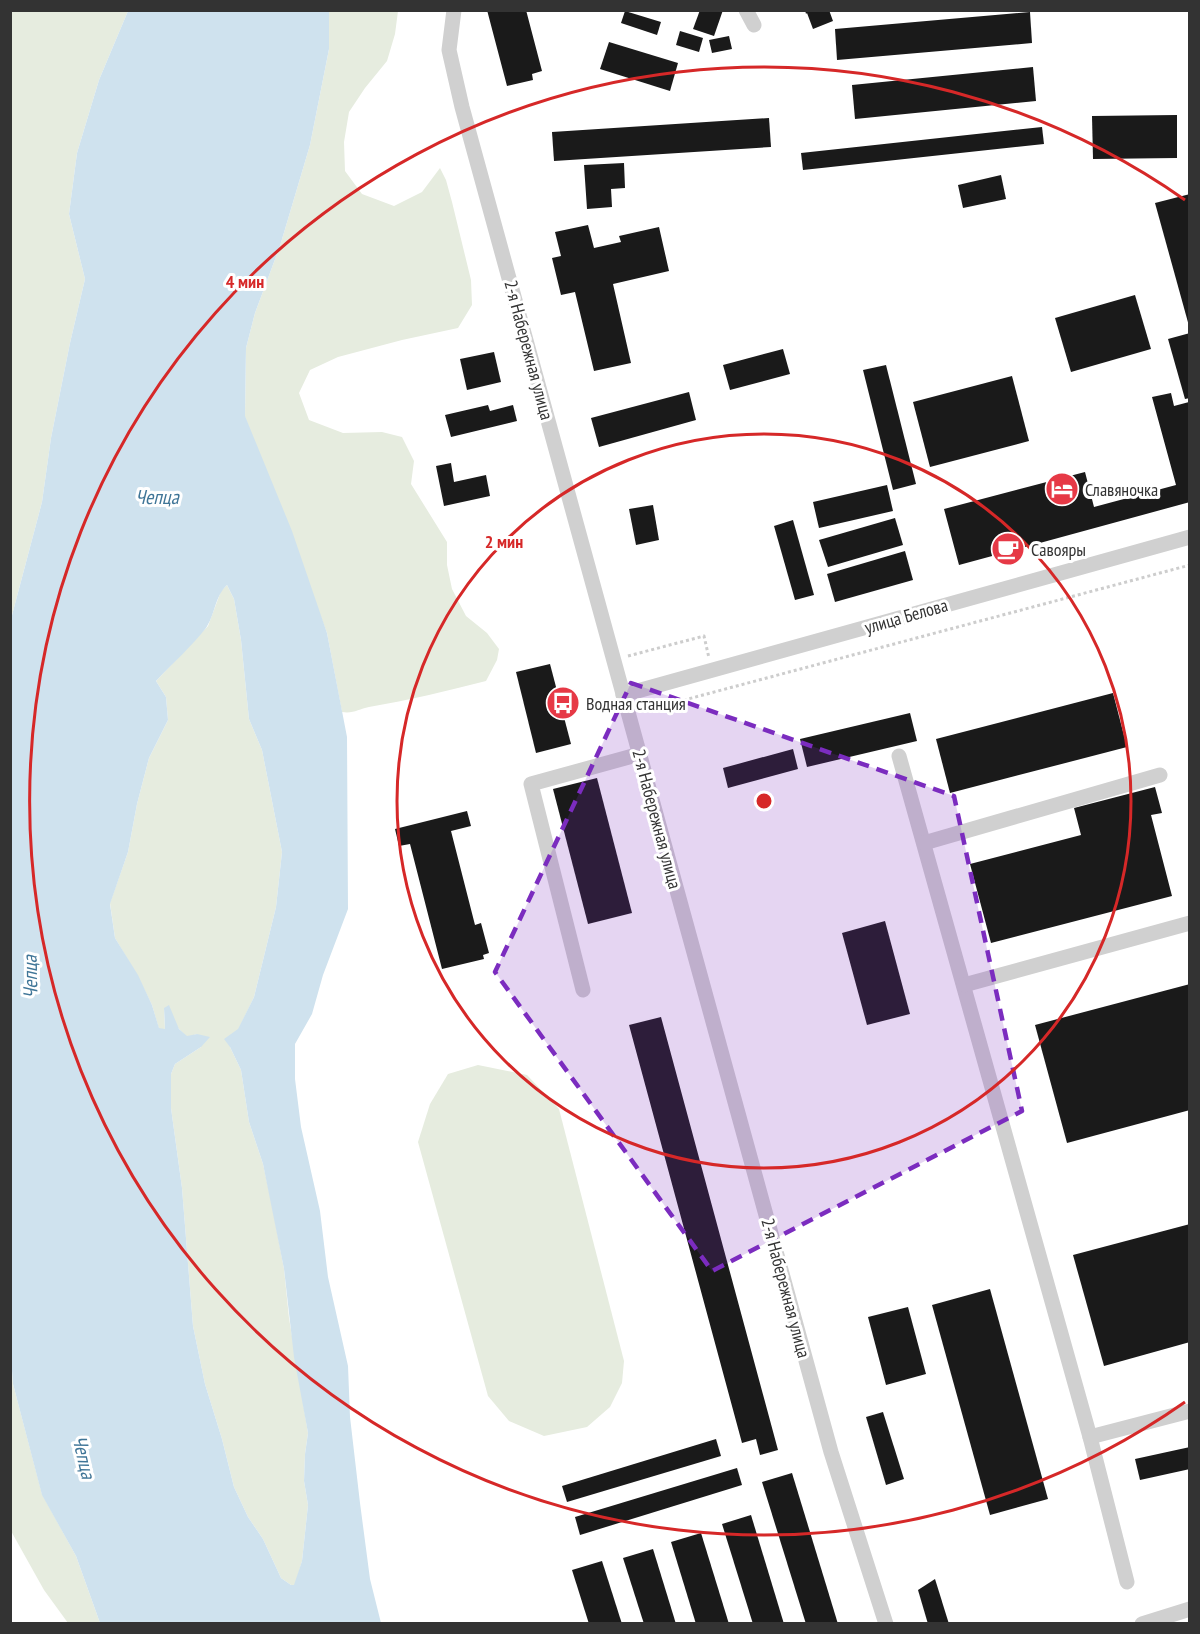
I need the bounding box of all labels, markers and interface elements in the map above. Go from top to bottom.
text: 4 мин [226,270,264,293]
street label: 2-я Набережная улица [499,278,559,422]
hotel icon: Славяночка [1044,471,1080,507]
place label: Славяночка [1085,478,1158,501]
water label: Чепца [135,484,180,510]
text: 2 мин [485,530,523,553]
cafe icon: Савояры [990,531,1026,567]
place label: Савояры [1031,538,1086,561]
street label: улица Белова [862,593,950,639]
bus stop icon: Водная станция [545,685,581,721]
place label: Водная станция [586,692,686,715]
street label: 2-я Набережная улица [627,747,687,891]
centre of rings [754,791,774,811]
water label: Чепца [17,954,43,999]
street label: 2-я Набережная улица [756,1216,816,1360]
water label: Чепца [66,1433,102,1482]

